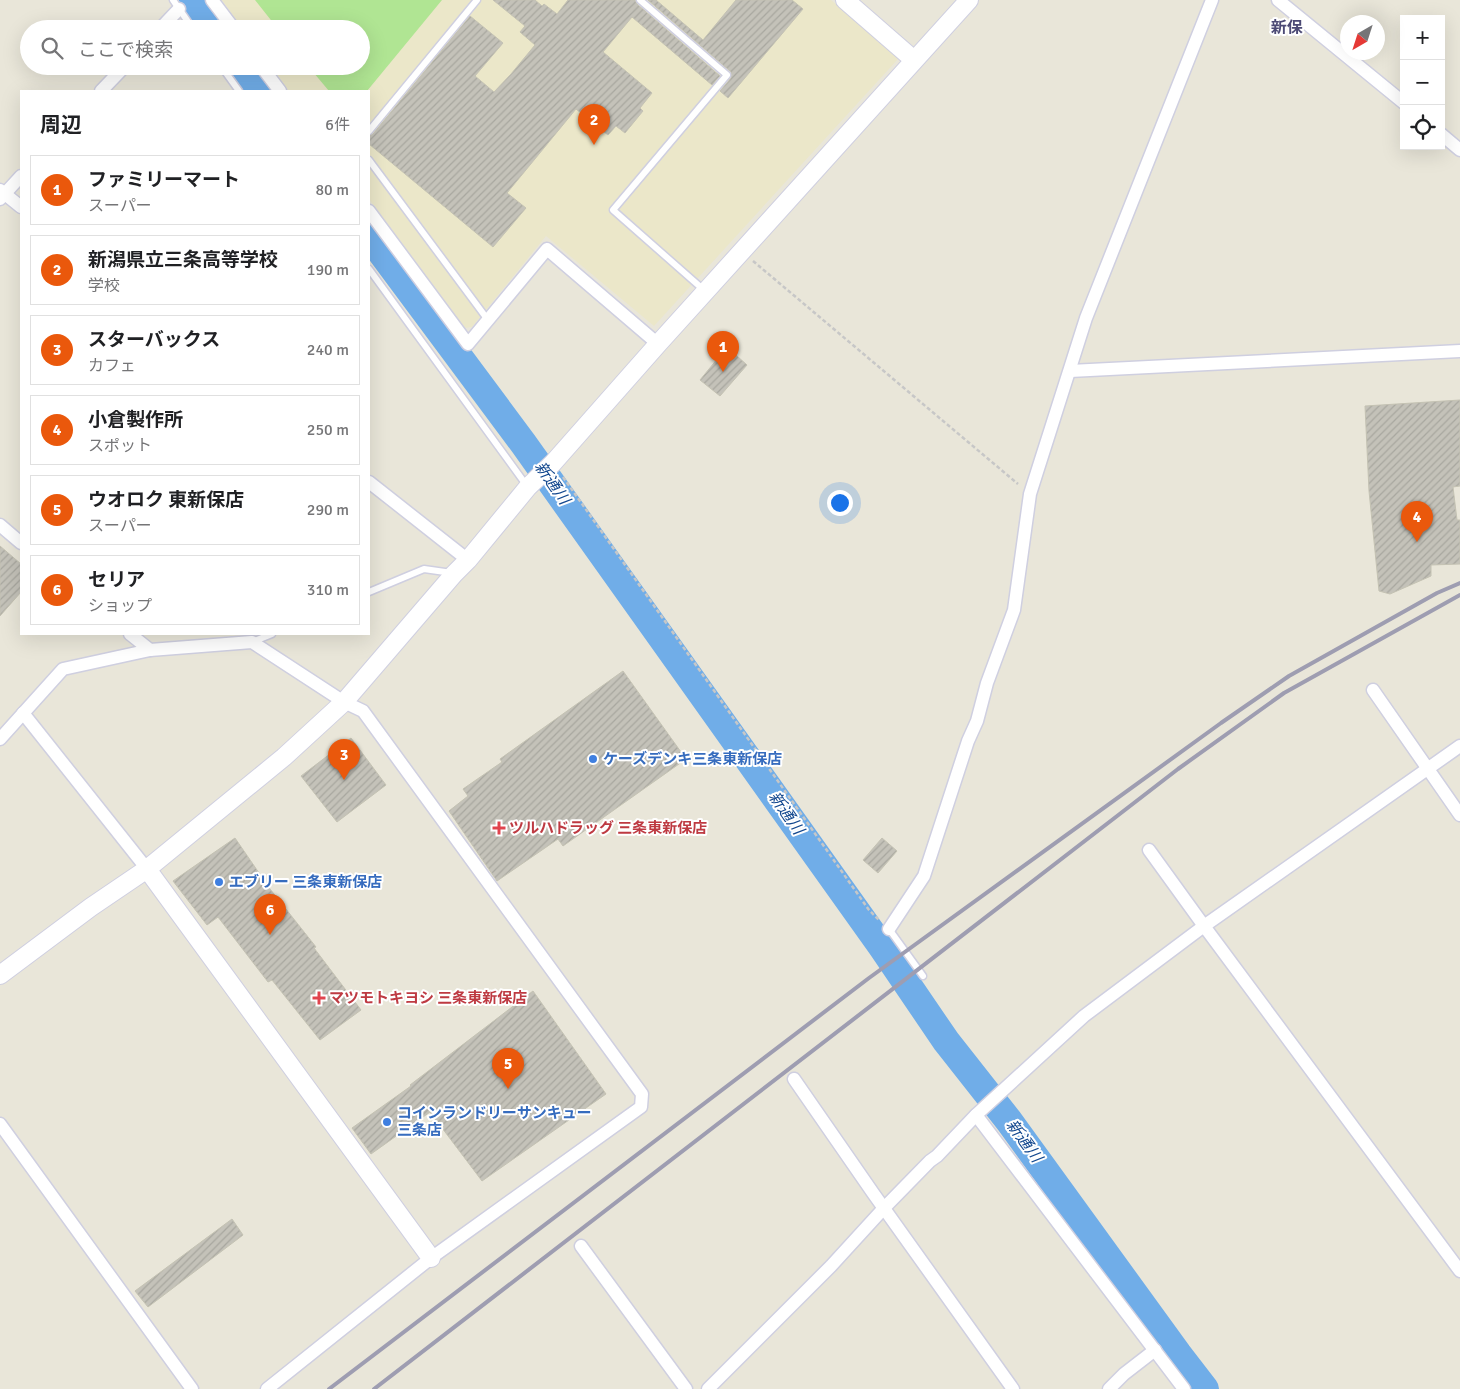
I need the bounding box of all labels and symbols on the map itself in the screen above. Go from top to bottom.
north arrow [1340,15,1385,60]
district label: 新保 [1271,18,1303,38]
pin: 2 [578,104,610,145]
pin: 1 [707,331,739,372]
water label: 新通川 [530,458,575,510]
your location [827,490,853,516]
pin: 4 [1401,501,1433,542]
pin: 3 [328,739,360,780]
place label: ケーズデンキ三条東新保店 [603,750,782,768]
marker: ケーズデンキ三条東新保店 [587,753,599,765]
water label: 新通川 [764,788,809,840]
place label: ツルハドラッグ 三条東新保店 [509,819,707,837]
marker: ツルハドラッグ 三条東新保店 [493,822,505,834]
place label: エブリー 三条東新保店 [229,873,382,891]
marker: エブリー 三条東新保店 [213,876,225,888]
pin: 6 [254,894,286,935]
place label: マツモトキヨシ 三条東新保店 [329,989,527,1007]
marker: マツモトキヨシ 三条東新保店 [313,992,325,1004]
pin: 5 [492,1048,524,1089]
place label: コインランドリーサンキュー 三条店 [397,1104,592,1139]
marker: コインランドリーサンキュー 三条店 [381,1116,393,1128]
water label: 新通川 [1002,1116,1047,1168]

